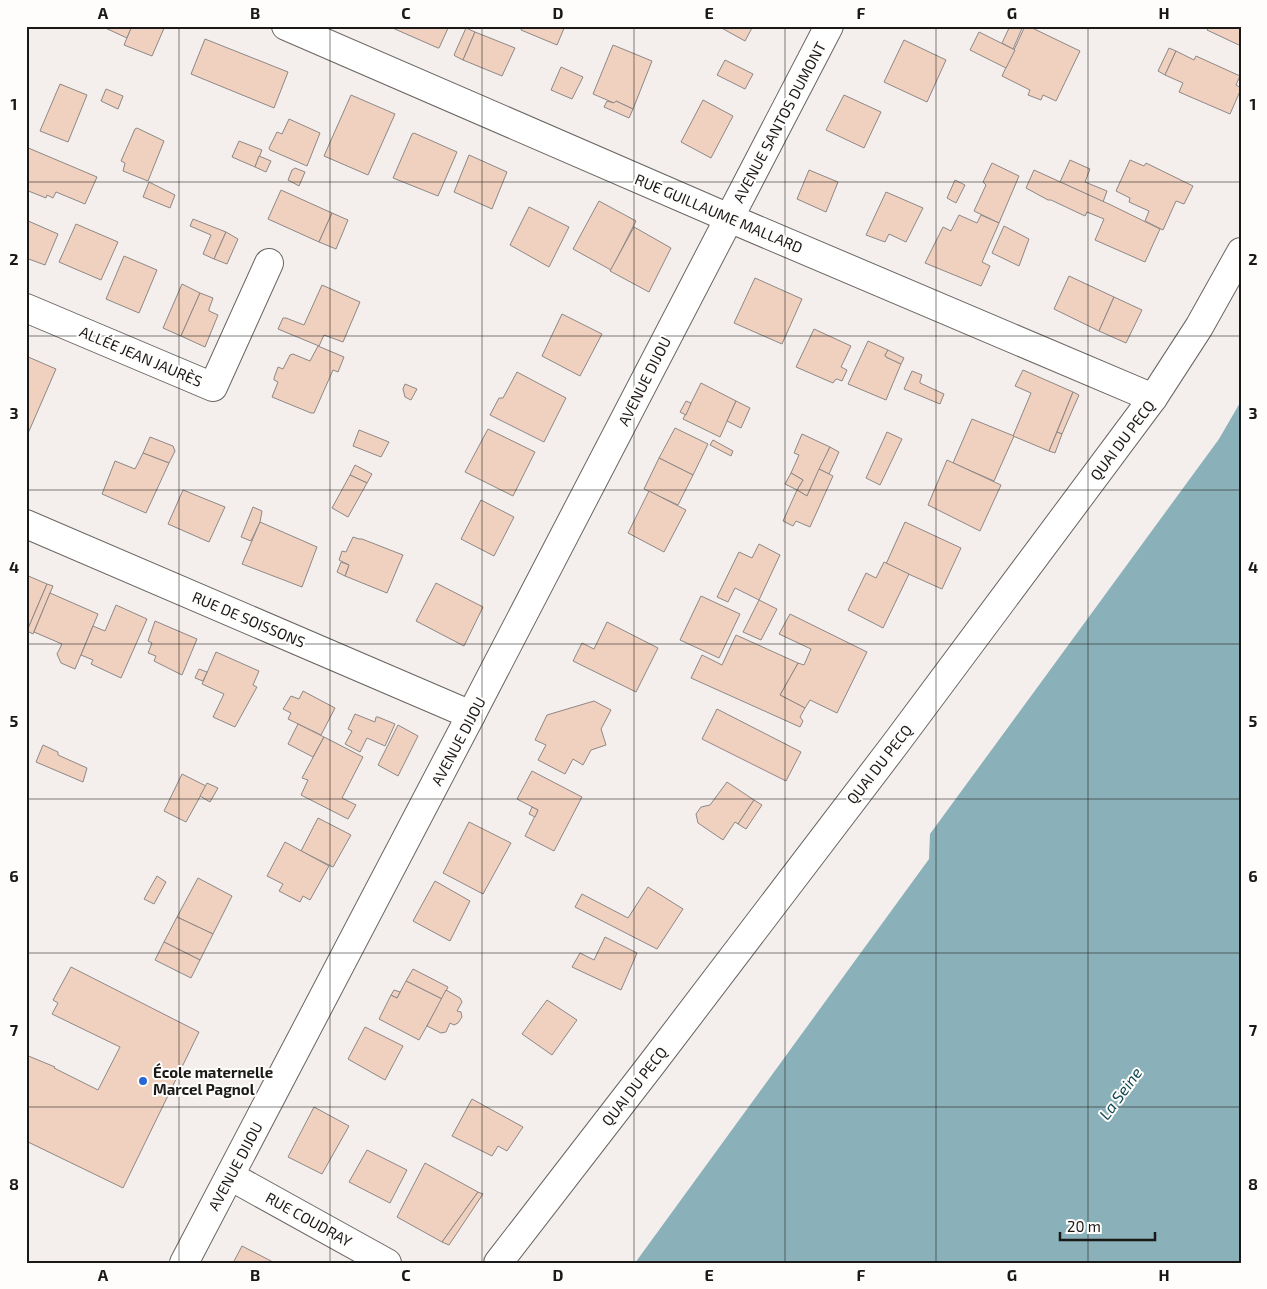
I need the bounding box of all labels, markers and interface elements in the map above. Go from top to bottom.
text: A [98,3,109,22]
text: B [250,3,260,22]
text: C [401,3,411,22]
text: D [553,3,564,22]
text: E [704,3,714,22]
text: F [857,3,866,22]
text: G [1007,3,1017,22]
text: H [1158,3,1170,22]
street label: AVENUE SANTOS DUMONT [729,38,829,206]
text: 1 [11,94,17,113]
text: 1 [1250,94,1256,113]
street label: RUE GUILLAUME MALLARD [632,169,806,257]
text: 2 [9,249,19,268]
text: 2 [1248,249,1258,268]
street label: ALLÉE JEAN JAURÈS [77,322,205,390]
street label: AVENUE DIJOU [614,333,674,429]
street label: QUAI DU PECQ [1086,396,1159,484]
text: 3 [9,403,19,422]
text: 3 [1248,403,1258,422]
text: 4 [9,557,19,576]
text: 4 [1248,557,1258,576]
street label: RUE DE SOISSONS [190,587,308,651]
street label: AVENUE DIJOU [427,694,489,788]
text: 5 [10,711,19,730]
text: 5 [1249,711,1258,730]
street label: QUAI DU PECQ [843,721,916,808]
text: 6 [9,866,19,885]
text: 6 [1248,866,1258,885]
text: 7 [10,1020,19,1039]
text: 7 [1249,1020,1258,1039]
street label: QUAI DU PECQ [598,1043,671,1130]
place label: École maternelle Marcel Pagnol [153,1062,273,1098]
water label: La Seine [1095,1063,1146,1123]
marker: École maternelle Marcel Pagnol [137,1075,149,1087]
street label: AVENUE DIJOU [204,1119,266,1213]
text: 8 [9,1174,19,1193]
text: 8 [1248,1174,1258,1193]
street label: RUE COUDRAY [263,1188,356,1250]
scale bar [1060,1209,1154,1241]
text: 20 m [1067,1217,1101,1235]
text: A [98,1265,109,1284]
text: B [250,1265,260,1284]
text: C [401,1265,411,1284]
text: D [553,1265,564,1284]
text: E [704,1265,714,1284]
text: F [857,1265,866,1284]
text: G [1007,1265,1017,1284]
text: H [1158,1265,1170,1284]

